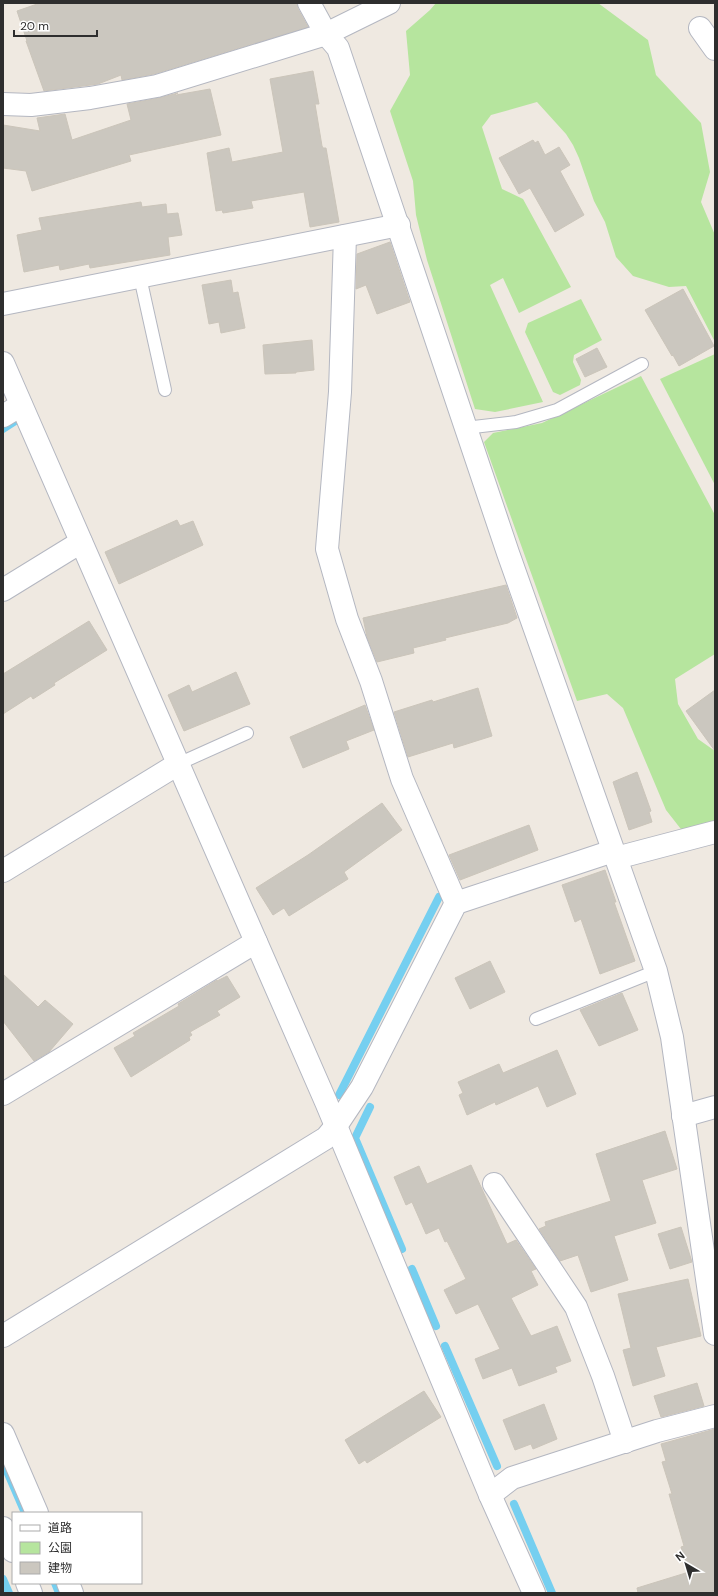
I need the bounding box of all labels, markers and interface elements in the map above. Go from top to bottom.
scale bar [14,12,97,38]
text: 20 m [20,18,49,34]
legend [12,1512,142,1584]
text: 道路 [48,1520,72,1536]
text: 公園 [48,1540,72,1556]
north arrow [666,1544,706,1584]
text: N [672,1548,687,1564]
text: 建物 [48,1560,72,1576]

